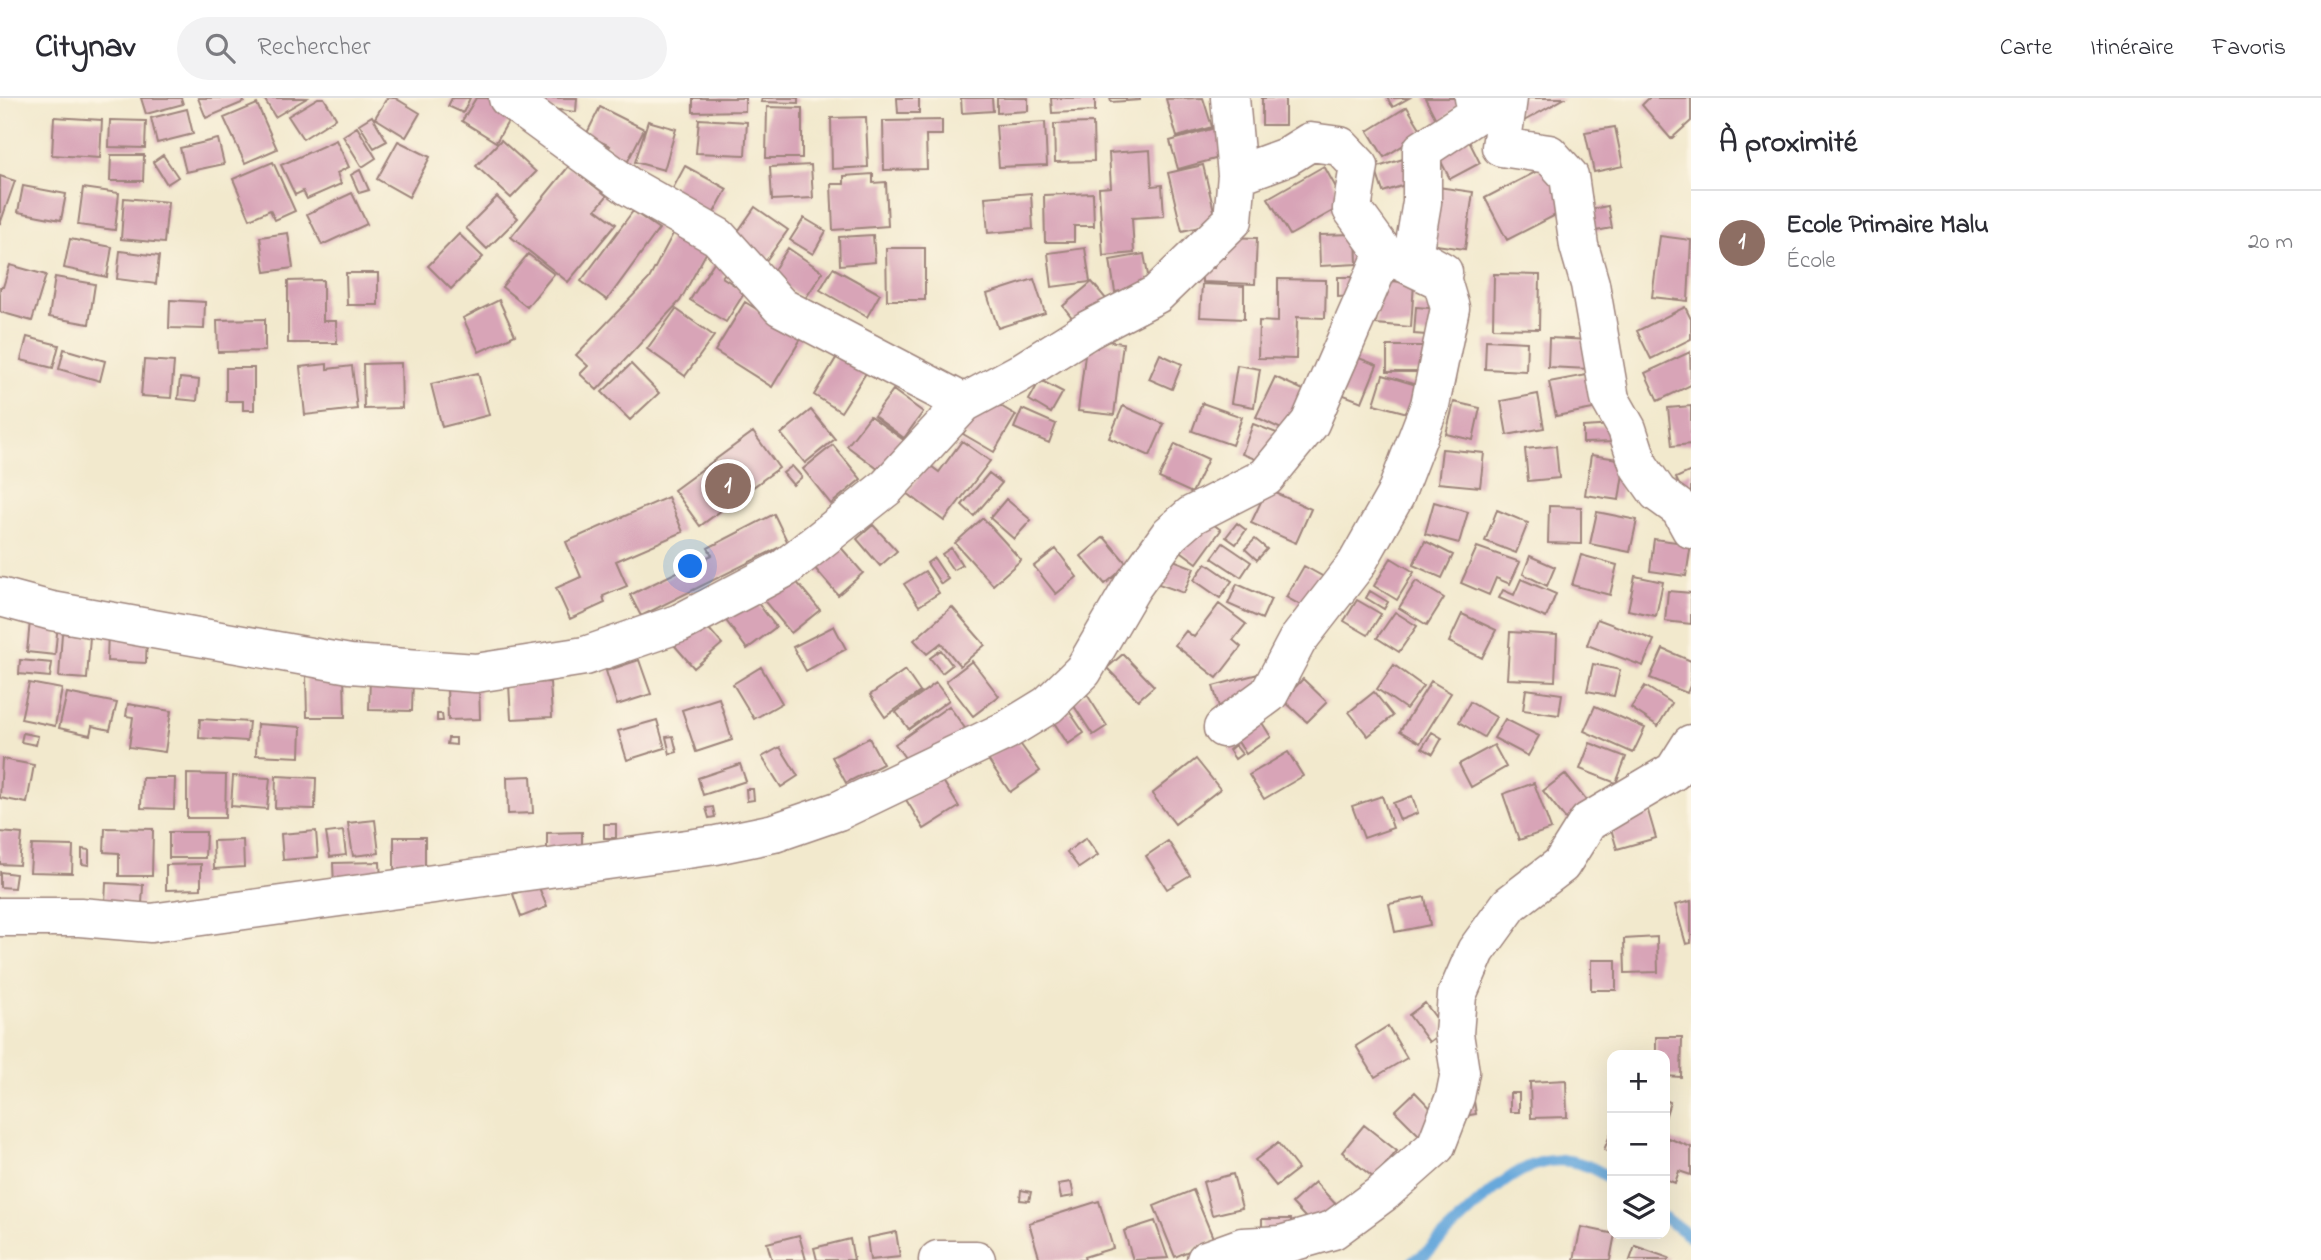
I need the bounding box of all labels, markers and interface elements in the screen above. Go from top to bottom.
search box [177,17,667,80]
text: Citynav [35,24,135,72]
icon: search [201,29,239,67]
text: Rechercher [257,29,371,67]
text: Carte [2000,31,2052,66]
text: Itinéraire [2090,31,2174,66]
text: Favoris [2212,31,2286,66]
text: À proximité [1719,122,1857,166]
text: Ecole Primaire Malu [1786,207,1989,245]
text: 1 [1738,226,1746,259]
text: 20 m [2248,226,2293,259]
text: École [1786,245,1836,278]
pin: 1 [705,460,751,512]
your location [673,549,707,583]
map controls [1607,1050,1670,1239]
button: + [1607,1050,1670,1113]
button: − [1607,1113,1670,1176]
button: layers [1607,1176,1670,1239]

